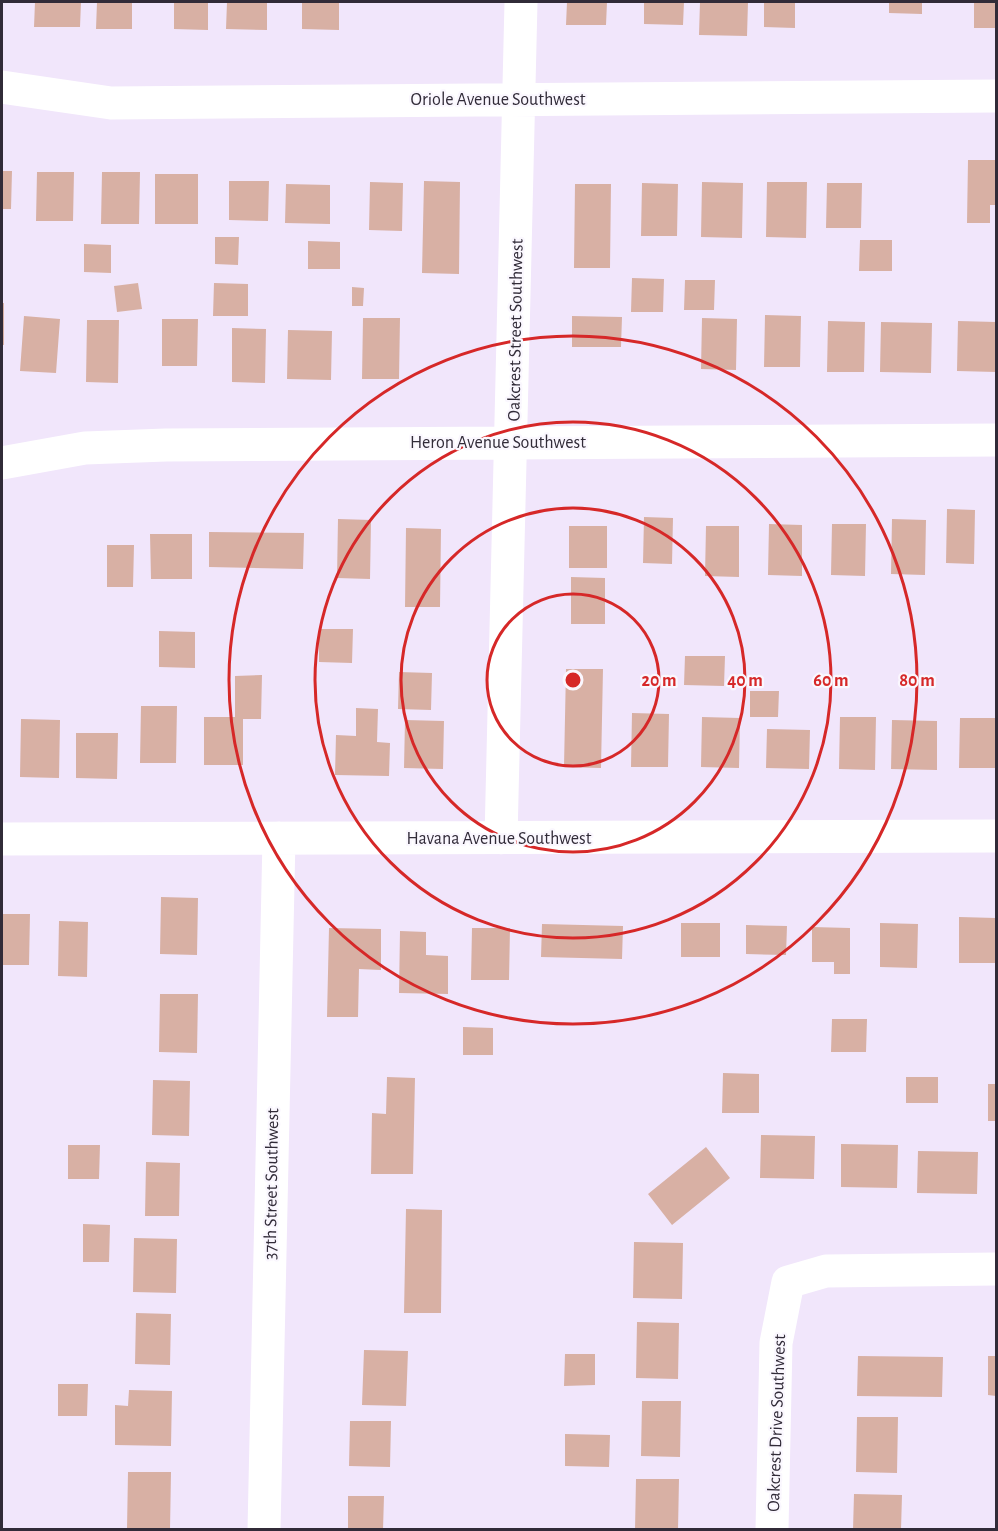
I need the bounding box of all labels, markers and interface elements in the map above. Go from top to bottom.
street label: Oriole Avenue Southwest [410,91,586,109]
street label: Oakcrest Street Southwest [505,238,527,422]
street label: Heron Avenue Southwest [410,434,586,452]
centre of rings [563,670,583,690]
text: 20 m [641,672,677,690]
text: 40 m [727,672,763,690]
text: 60 m [813,672,849,690]
text: 80 m [899,672,935,690]
street label: Havana Avenue Southwest [406,830,592,848]
street label: 37th Street Southwest [262,1108,282,1260]
street label: Oakcrest Drive Southwest [765,1334,789,1512]

